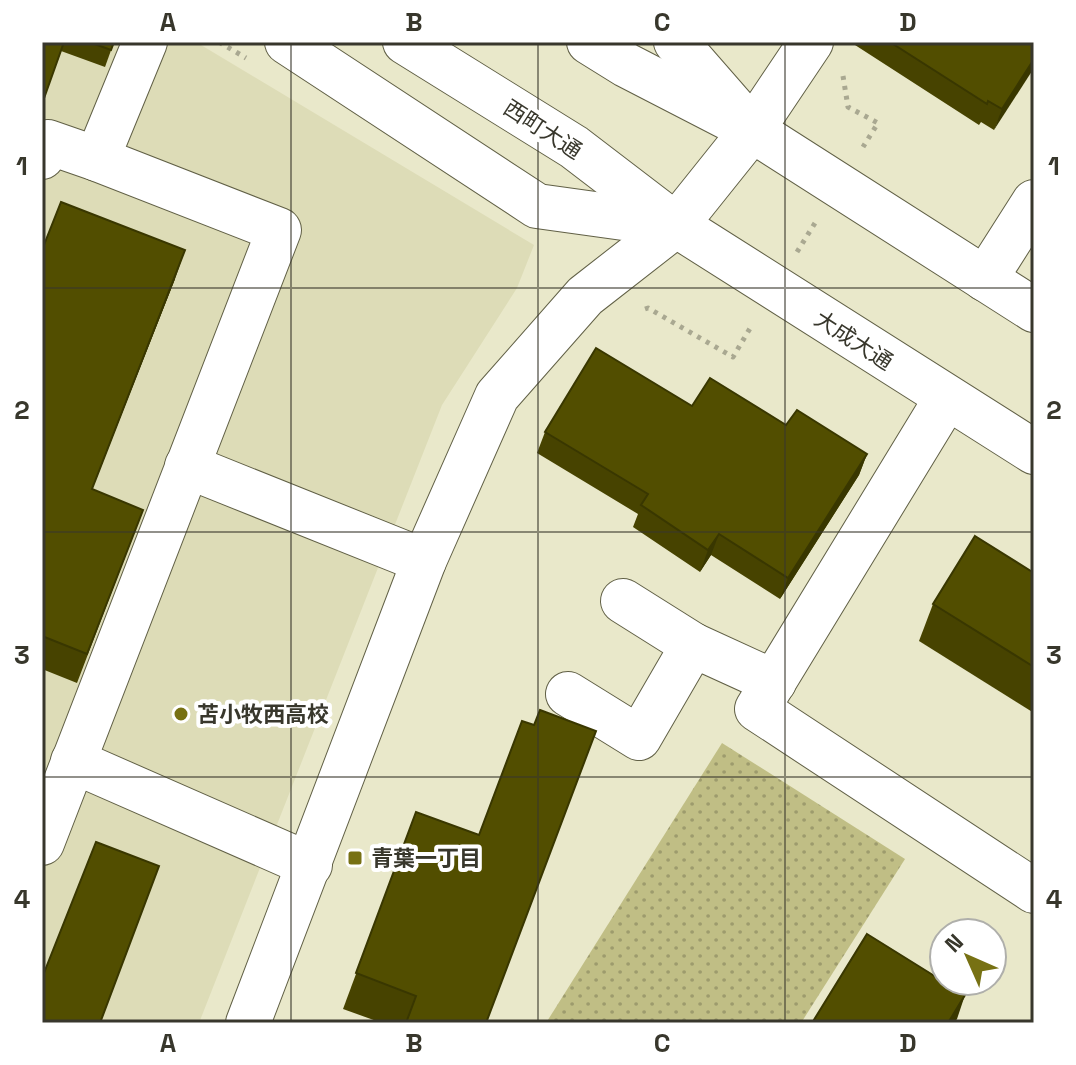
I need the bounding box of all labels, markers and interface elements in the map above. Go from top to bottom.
text: A [160,5,177,39]
text: B [405,5,423,39]
text: C [654,5,670,39]
text: D [899,5,917,39]
street label: 西町大通 [498,93,588,165]
text: 1 [16,149,28,183]
text: 1 [1048,149,1060,183]
street label: 大成大通 [809,304,899,376]
text: 2 [14,393,30,427]
text: 2 [1046,393,1062,427]
text: 3 [14,638,30,672]
text: 3 [1046,638,1062,672]
place label: 苫小牧西高校 [197,700,329,728]
marker: 苫小牧西高校 [172,705,190,723]
place label: 青葉一丁目 [371,844,481,872]
marker: 青葉一丁目 [346,849,364,867]
text: 4 [14,882,30,916]
text: 4 [1046,882,1062,916]
north arrow [928,917,1008,997]
text: N [939,928,969,958]
text: A [160,1026,177,1060]
text: B [405,1026,423,1060]
text: C [654,1026,670,1060]
text: D [899,1026,917,1060]

